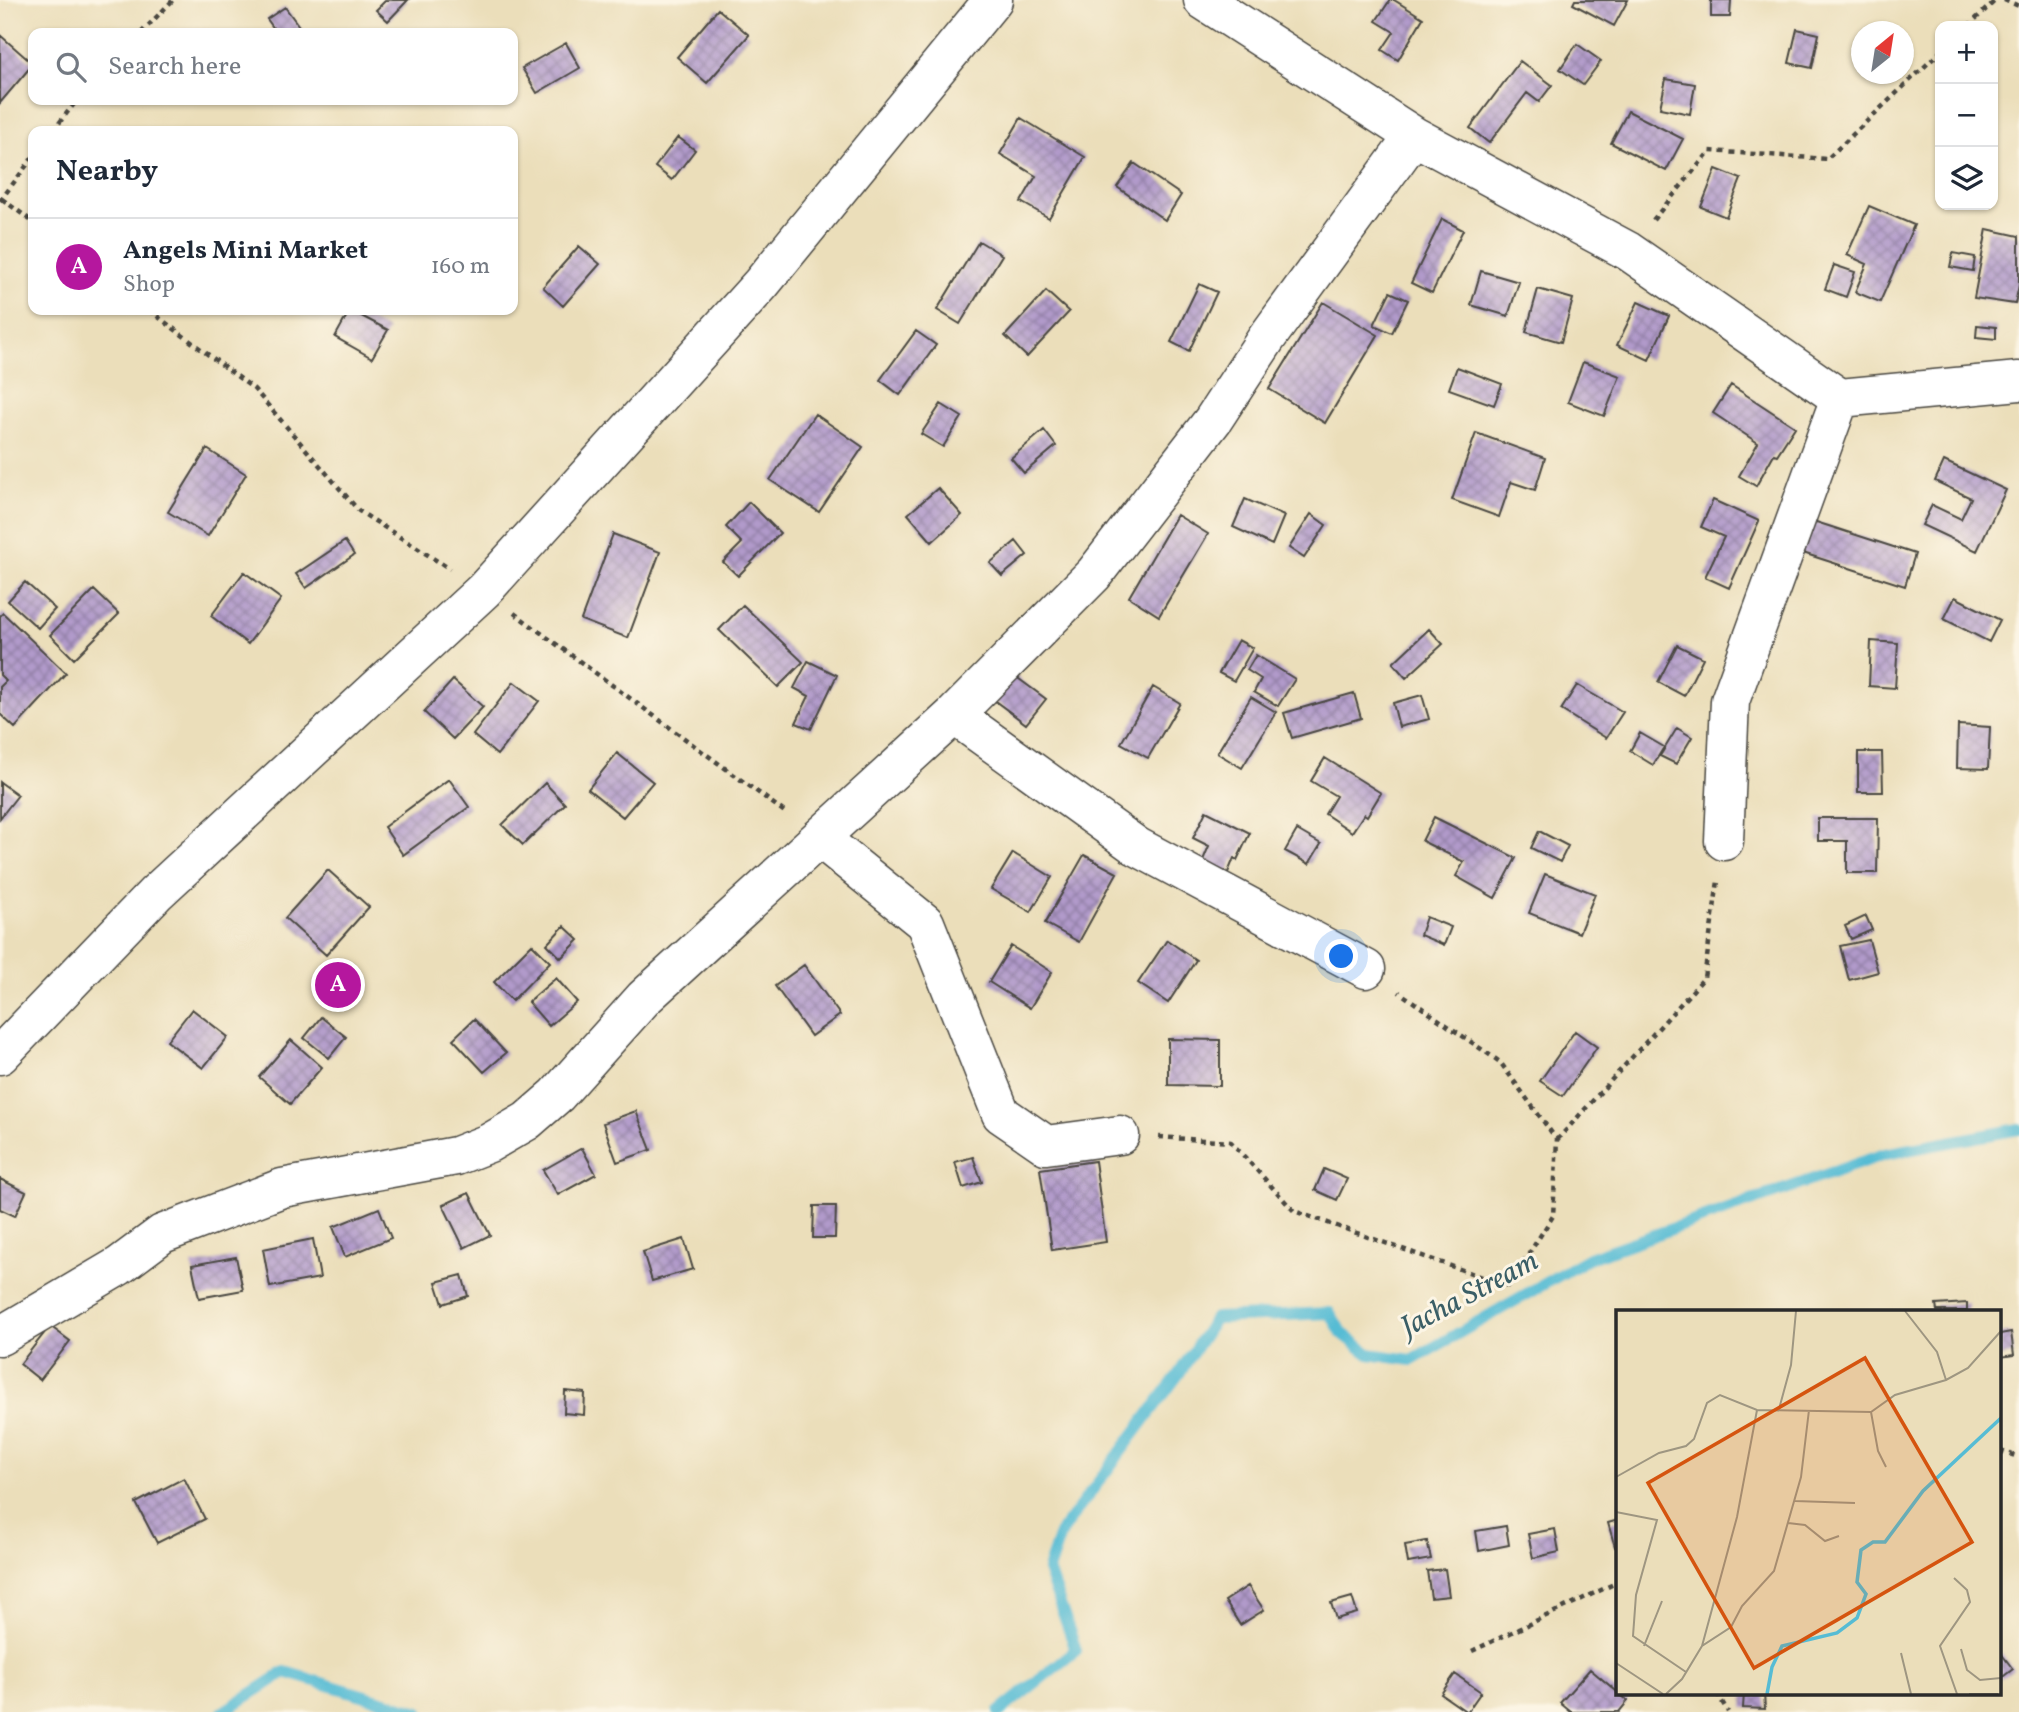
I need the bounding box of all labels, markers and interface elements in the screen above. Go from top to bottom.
north arrow [1851,21,1914,84]
map controls [1935,21,1998,210]
button: + [1935,21,1998,84]
search box [28,28,518,105]
icon: search [52,48,90,86]
text: Search here [108,49,241,85]
button: − [1935,84,1998,147]
button: layers [1935,147,1998,210]
text: Nearby [56,151,158,193]
text: Angels Mini Market [123,233,368,269]
text: A [71,251,87,283]
text: 160 m [431,251,490,283]
text: Shop [123,269,175,301]
your location [1324,939,1358,973]
pin: A [315,959,361,1011]
water label: Jacha Stream [1391,1241,1546,1350]
inset map [1616,1310,2002,1694]

